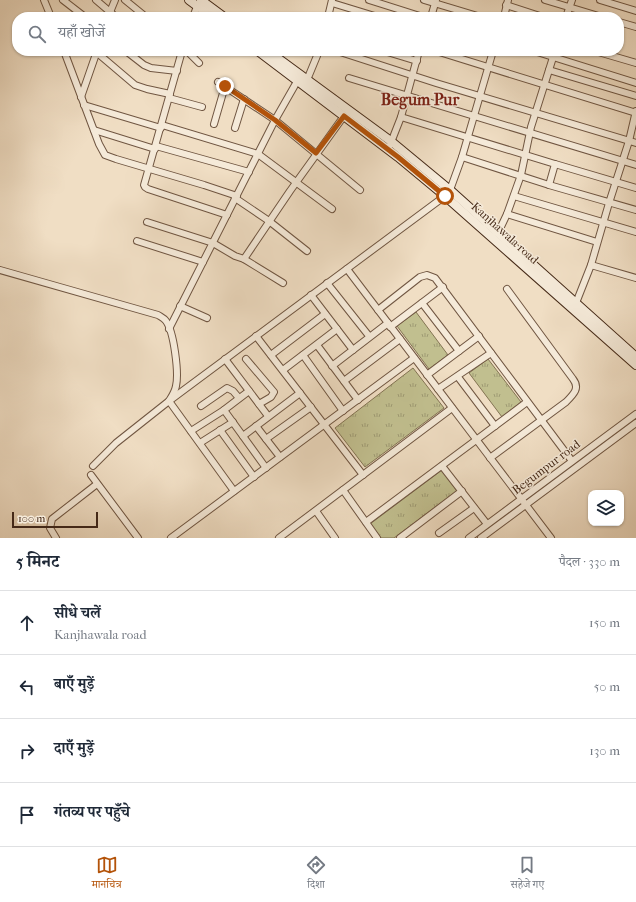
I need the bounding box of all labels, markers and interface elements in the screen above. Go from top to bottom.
search box [12,12,624,56]
icon: search [26,23,48,45]
text: यहाँ खोजें [58,23,105,41]
route end [216,77,234,95]
district label: Begum Pur [381,90,460,110]
route start [436,187,454,205]
street label: Kanjhawala road [469,199,542,267]
street label: Begumpur road [509,437,583,497]
map controls [588,490,624,526]
button: layers [588,490,624,526]
scale bar [12,510,98,529]
text: 100 m [18,512,46,525]
text: 5 मिनट [16,551,59,571]
text: पैदल · 330 m [559,554,620,569]
text: सीधे चलें [54,604,101,622]
icon: ahead [16,612,38,634]
text: 150 m [589,615,620,630]
text: Kanjhawala road [54,627,147,642]
text: बाएँ मुड़ें [54,675,94,693]
icon: left [16,676,38,698]
text: 50 m [594,679,620,694]
text: दाएँ मुड़ें [54,739,94,757]
icon: right [16,740,38,762]
text: 130 m [589,743,620,758]
text: गंतव्य पर पहुँचे [54,803,130,821]
icon: arrive [16,804,38,826]
tab: मानचित्र [92,854,122,895]
tab: दिशा [305,854,327,895]
tab: सहेजे गए [511,854,544,895]

